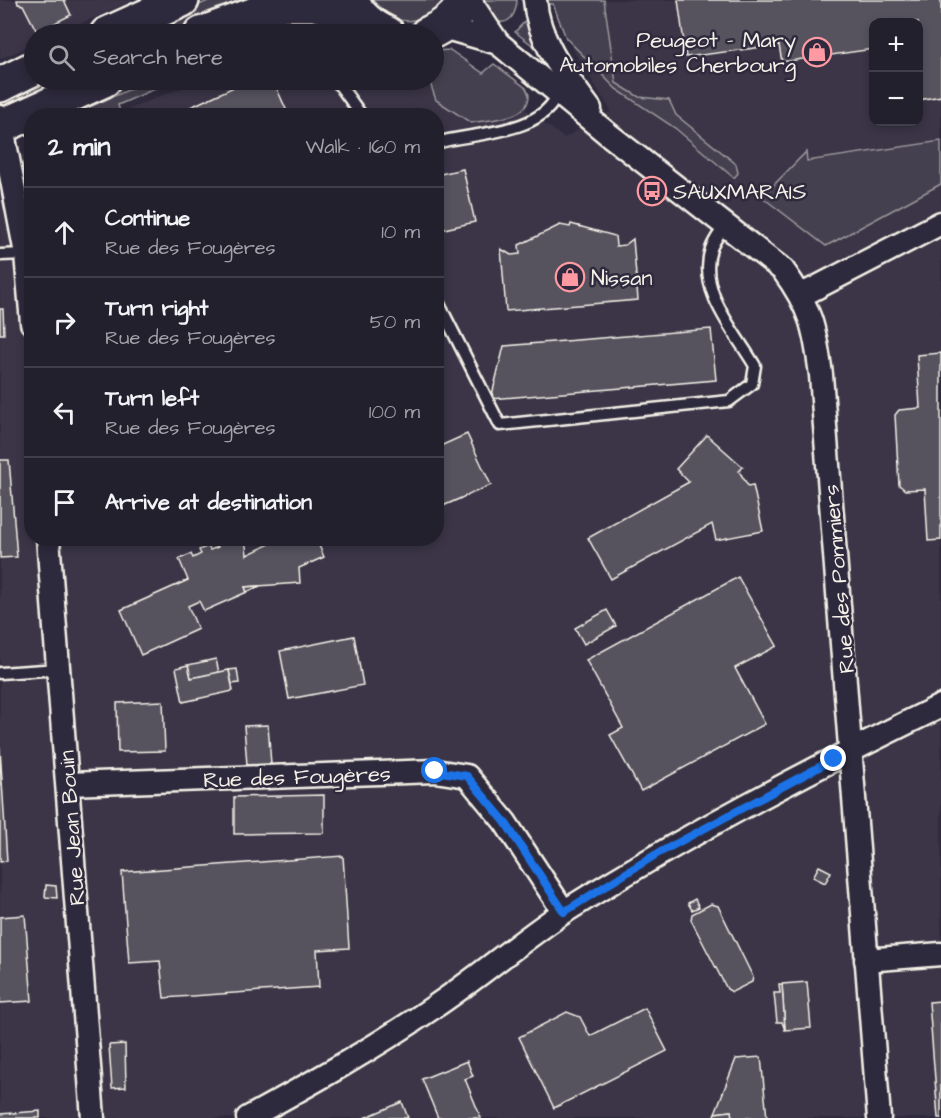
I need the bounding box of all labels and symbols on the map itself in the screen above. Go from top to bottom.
place label: Peugeot - Mary Automobiles Cherbourg [559,25,796,82]
shop icon: Peugeot - Mary Automobiles Cherbourg [801,36,833,68]
bus stop icon: SAUXMARAIS [636,175,668,207]
place label: SAUXMARAIS [673,177,806,208]
shop icon: Nissan [554,261,586,293]
place label: Nissan [591,263,652,294]
street label: Rue des Pommiers [816,483,863,675]
route end [820,745,846,771]
street label: Rue Jean Bouin [52,749,93,907]
route start [421,757,447,783]
street label: Rue des Fougères [203,759,391,797]

